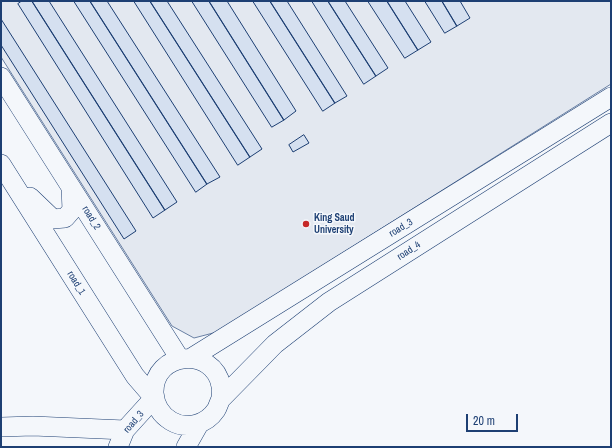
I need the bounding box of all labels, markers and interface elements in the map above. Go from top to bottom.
street label: road_2 [79,204,103,232]
place label: King Saud University [314,212,355,236]
street label: road_3 [387,216,415,240]
marker: King Saud University [301,219,311,229]
street label: road_4 [395,239,423,263]
street label: road_1 [64,269,88,297]
scale bar [468,406,520,432]
street label: road_3 [121,408,147,436]
text: 20 m [473,413,495,429]

